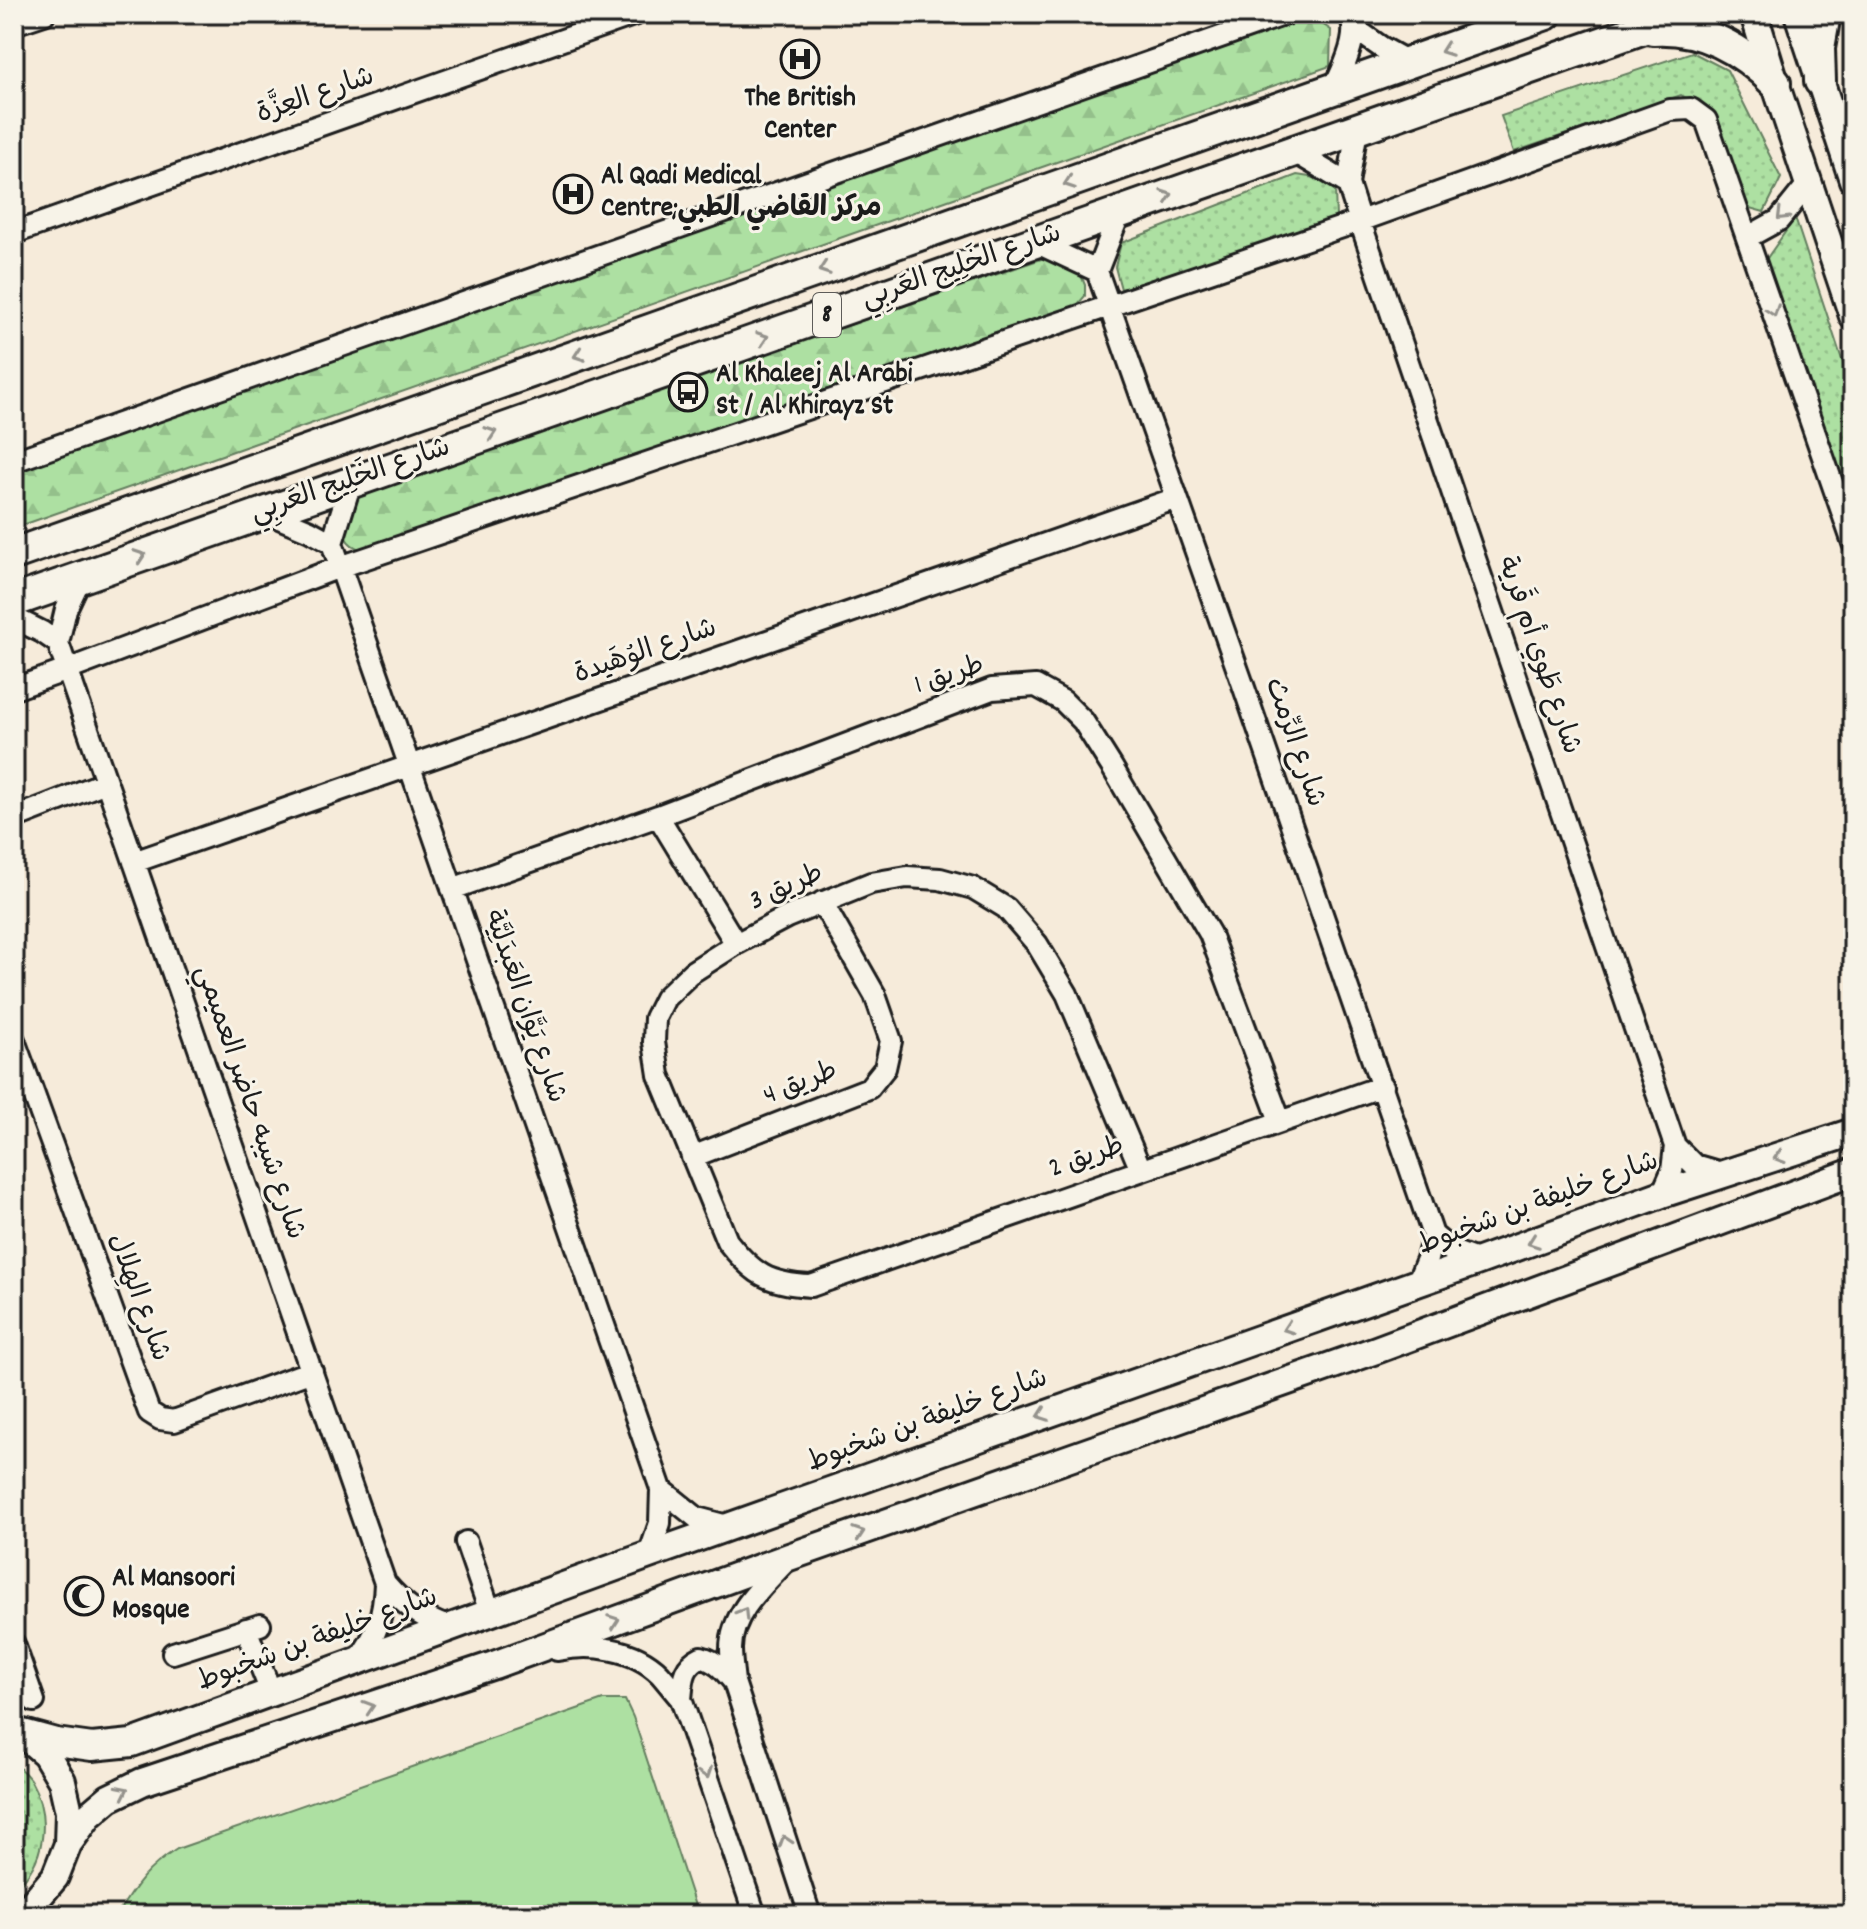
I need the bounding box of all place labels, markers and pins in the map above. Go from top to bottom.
hospital icon: The British Center [779,38,821,80]
place label: The British Center [744,80,856,152]
place label: Al Qadi Medical Centre;مركز القاضي الطبي [601,158,882,231]
hospital icon: Al Qadi Medical Centre;مركز القاضي الطبي [552,173,594,215]
place label: Al Khaleej Al Arabi St / Al Khirayz St [716,356,913,428]
bus stop icon: Al Khaleej Al Arabi St / Al Khirayz St [667,371,709,413]
place label: Al Mansoori Mosque [112,1560,235,1632]
mosque icon: Al Mansoori Mosque [63,1575,105,1617]

